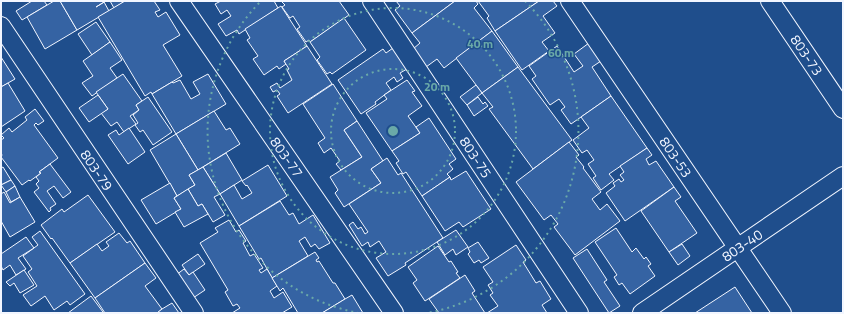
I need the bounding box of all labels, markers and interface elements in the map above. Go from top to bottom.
street label: 803-73 [786,30,828,80]
text: 40 m [467,34,493,53]
text: 60 m [548,43,574,62]
text: 20 m [424,77,450,96]
centre of rings [386,124,400,138]
street label: 803-77 [265,132,309,182]
street label: 803-75 [455,132,497,182]
street label: 803-53 [655,132,697,182]
street label: 803-79 [76,145,118,195]
street label: 803-40 [717,224,767,266]

